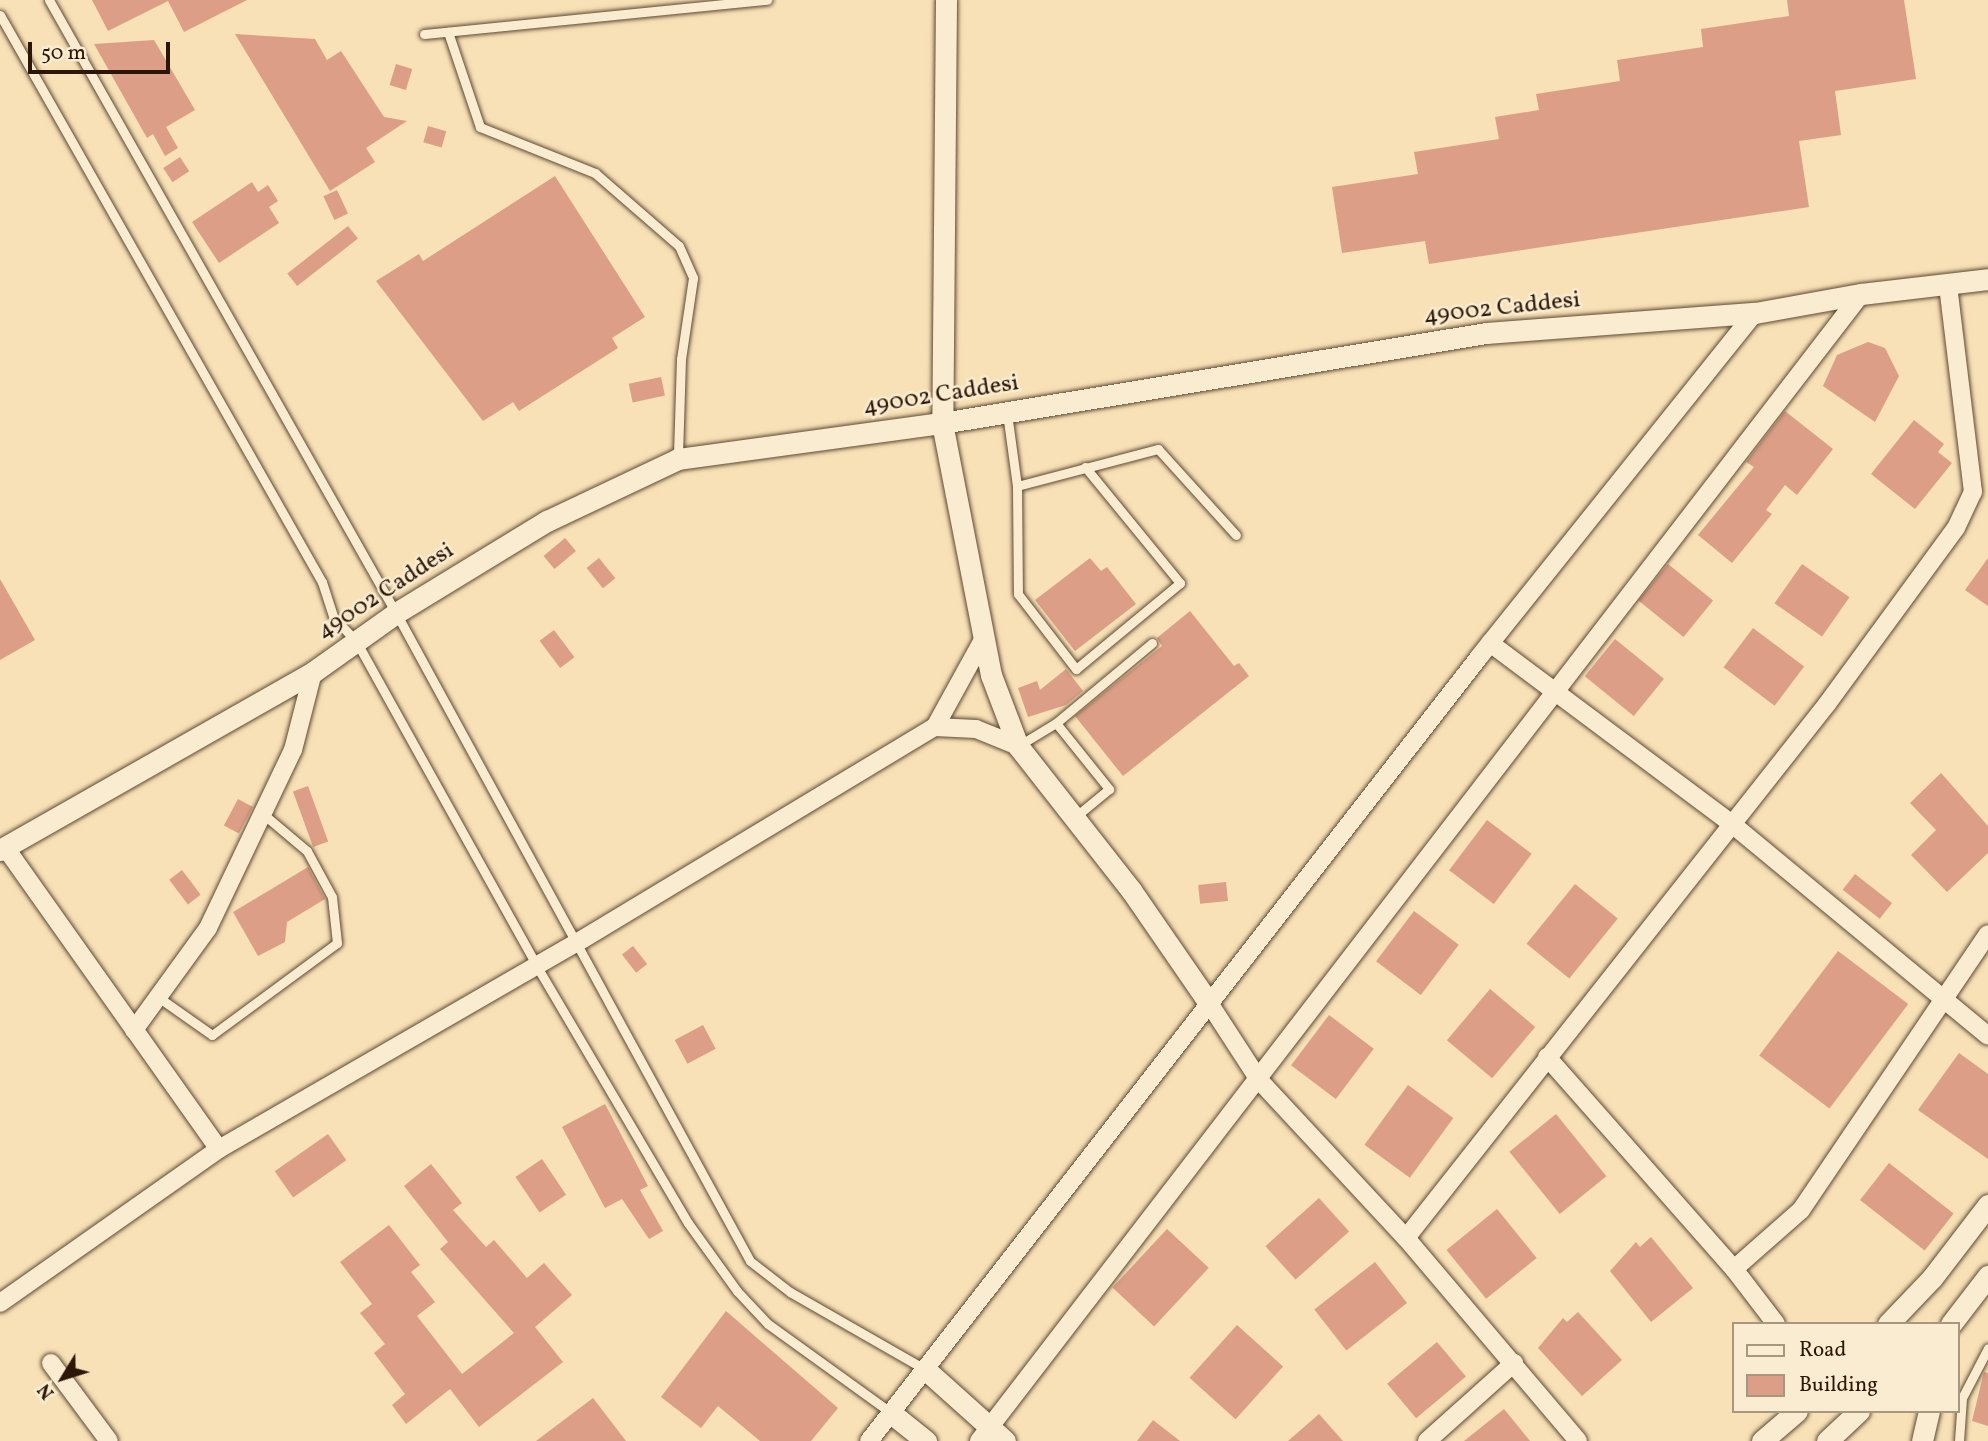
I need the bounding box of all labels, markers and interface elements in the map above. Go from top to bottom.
scale bar [32,28,173,72]
text: 50 m [41,39,86,68]
street label: 49002 Caddesi [1422,286,1582,332]
street label: 49002 Caddesi [861,369,1021,423]
street label: 49002 Caddesi [312,537,460,647]
legend [1732,1322,1960,1413]
text: Road [1799,1336,1846,1365]
north arrow [28,1343,98,1413]
text: Building [1799,1371,1878,1400]
text: N [32,1377,61,1404]

